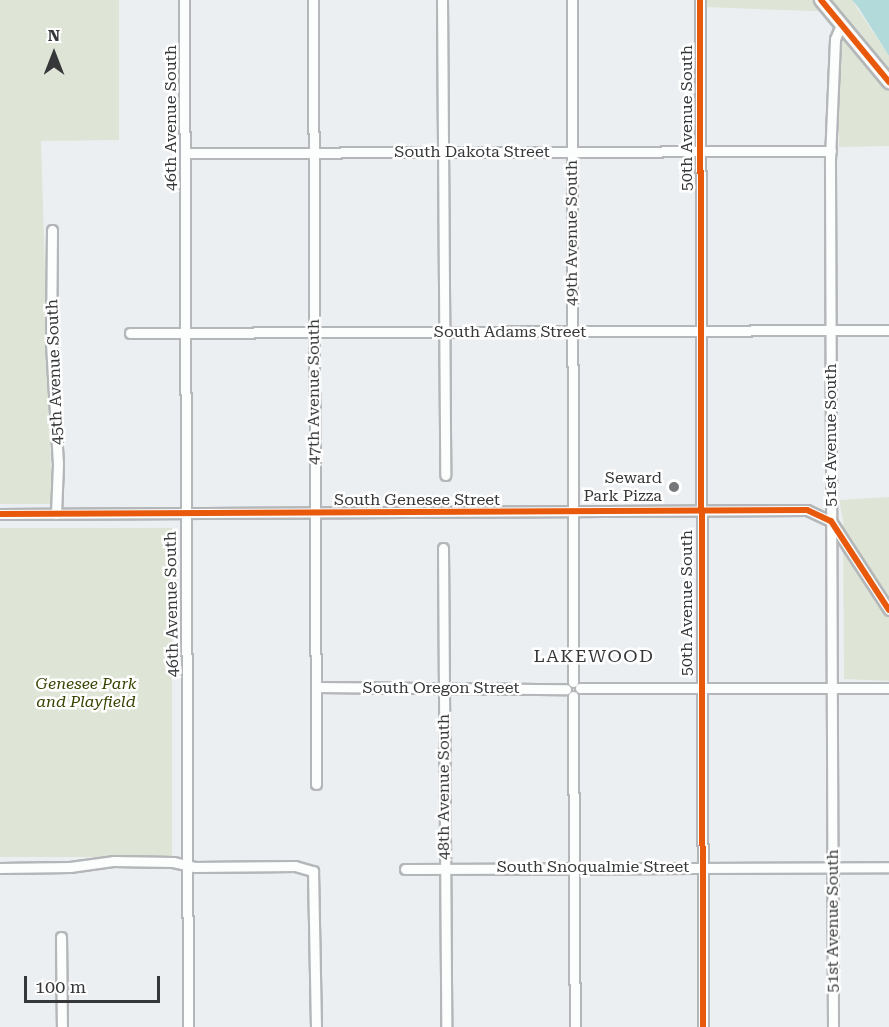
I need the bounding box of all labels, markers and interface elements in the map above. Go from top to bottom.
north arrow [24,24,84,84]
text: N [48,26,60,45]
street label: 46th Avenue South [161,45,181,191]
street label: 50th Avenue South [677,45,697,191]
street label: South Dakota Street [394,142,550,162]
street label: 49th Avenue South [562,160,582,306]
street label: 45th Avenue South [43,299,67,445]
street label: 47th Avenue South [304,319,324,465]
street label: South Adams Street [434,322,586,342]
street label: 51st Avenue South [821,363,841,507]
place label: Seward Park Pizza [583,468,662,506]
marker: Seward Park Pizza [667,480,681,494]
street label: South Genesee Street [334,490,500,510]
street label: 50th Avenue South [677,530,697,676]
street label: 46th Avenue South [161,531,183,677]
district label: LAKEWOOD [534,645,654,667]
park label: Genesee Park and Playfield [35,674,137,712]
street label: South Oregon Street [363,678,519,698]
street label: 48th Avenue South [434,714,454,860]
street label: 51st Avenue South [823,849,843,993]
street label: South Snoqualmie Street [497,857,689,877]
scale bar [27,964,164,1002]
text: 100 m [35,976,86,997]

